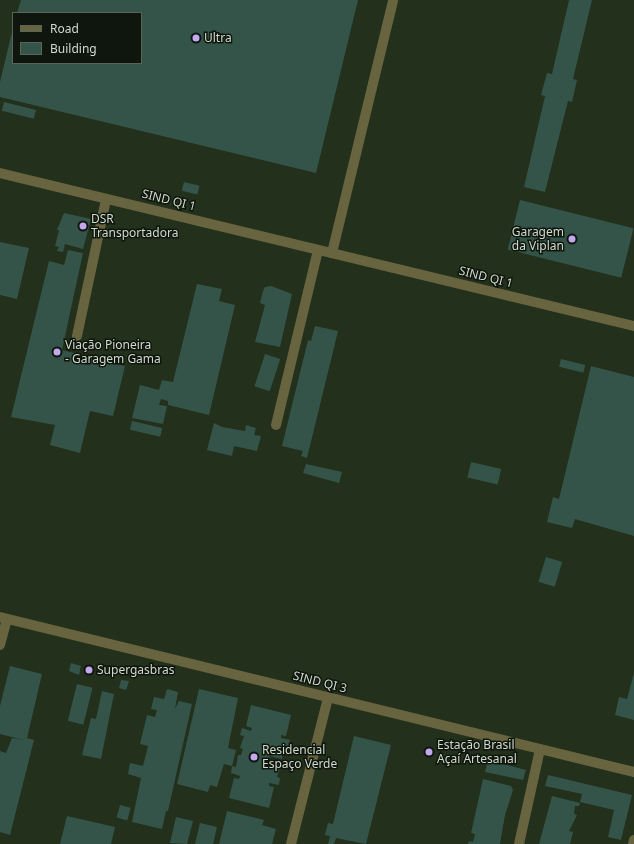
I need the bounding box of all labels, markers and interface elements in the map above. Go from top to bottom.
legend [12,12,142,64]
text: Road [50,20,79,37]
place label: Ultra [204,31,232,45]
marker: Ultra [191,33,201,43]
text: Building [50,40,97,57]
street label: SIND QI 1 [141,186,197,214]
place label: DSR Transportadora [91,212,178,240]
marker: DSR Transportadora [78,221,88,231]
place label: Garagem da Viplan [512,225,564,253]
marker: Garagem da Viplan [567,234,577,244]
street label: SIND QI 1 [458,263,514,291]
place label: Viação Pioneira - Garagem Gama [65,338,161,366]
marker: Viação Pioneira - Garagem Gama [52,347,62,357]
place label: Supergasbras [97,663,174,677]
marker: Supergasbras [84,665,94,675]
street label: SIND QI 3 [292,668,348,696]
place label: Estação Brasil Açaí Artesanal [437,738,517,766]
place label: Residencial Espaço Verde [262,743,337,771]
marker: Estação Brasil Açaí Artesanal [424,747,434,757]
marker: Residencial Espaço Verde [249,752,259,762]

